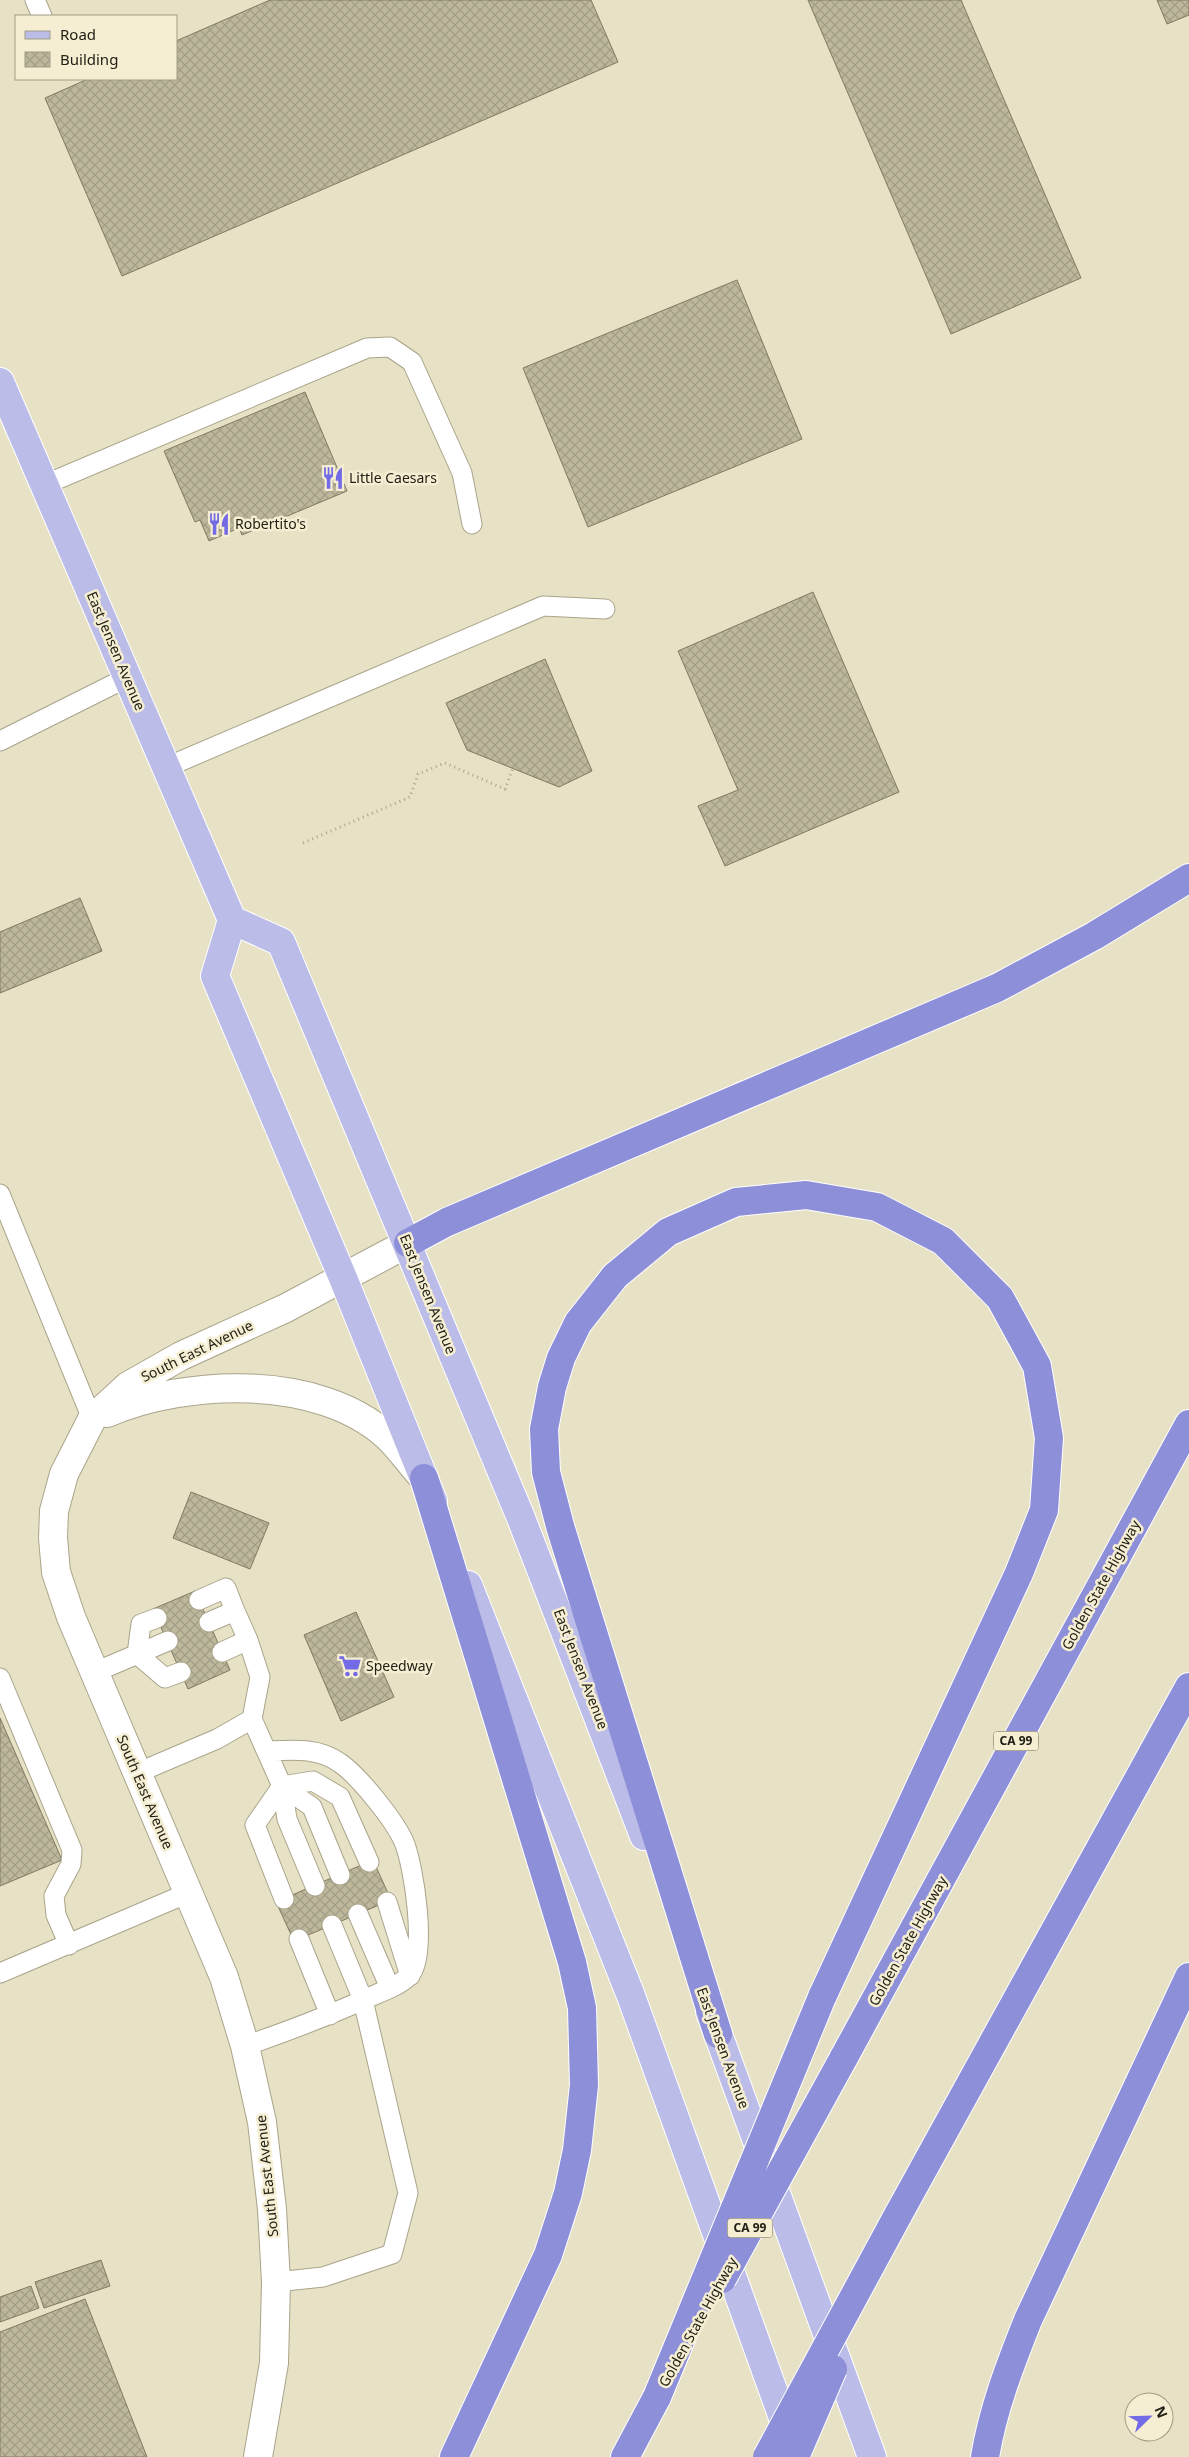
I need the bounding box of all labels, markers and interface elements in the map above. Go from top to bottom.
legend [15,15,178,80]
text: Road [60,24,96,44]
text: Building [60,49,118,69]
restaurant icon: Little Caesars [320,465,346,491]
place label: Little Caesars [349,468,437,487]
restaurant icon: Robertito's [206,511,232,537]
place label: Robertito's [235,514,306,533]
street label: East Jensen Avenue [83,588,150,713]
street label: East Jensen Avenue [396,1231,461,1357]
street label: South East Avenue [138,1315,256,1386]
street label: Golden State Highway [1057,1516,1145,1653]
street label: East Jensen Avenue [550,1606,613,1732]
supermarket icon: Speedway [337,1653,363,1679]
place label: Speedway [366,1656,434,1675]
street label: South East Avenue [113,1732,178,1852]
road number: CA 99 [994,1732,1038,1750]
street label: Golden State Highway [864,1872,952,2009]
street label: East Jensen Avenue [693,1985,754,2111]
street label: South East Avenue [251,2114,282,2238]
road number: CA 99 [728,2218,772,2238]
street label: Golden State Highway [654,2253,742,2390]
north arrow [1124,2392,1174,2442]
text: N [1150,2403,1172,2421]

